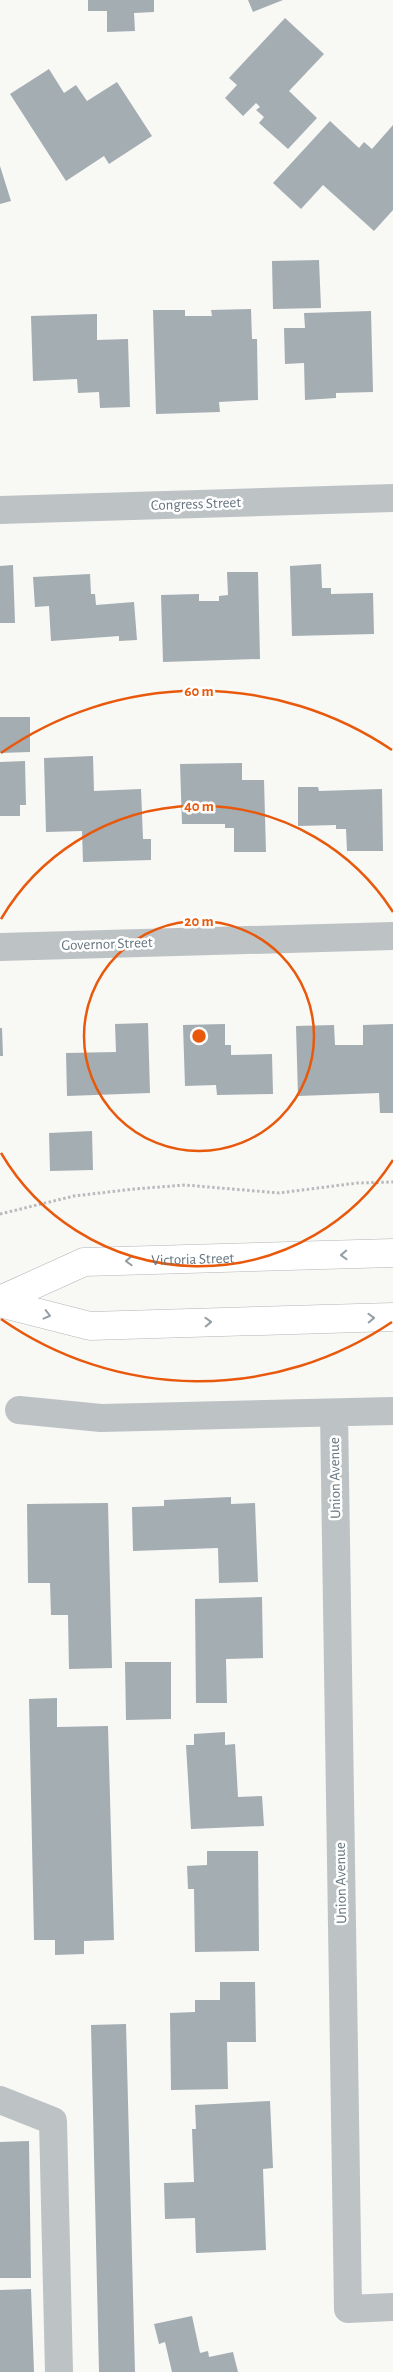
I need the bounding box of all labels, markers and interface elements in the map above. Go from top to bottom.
street label: Congress Street [151,495,242,513]
text: 60 m [184,684,214,699]
text: 40 m [184,799,214,814]
text: 20 m [184,914,214,929]
street label: Governor Street [61,935,153,953]
centre of rings [190,1027,208,1045]
one-way arrow [340,1249,348,1260]
street label: Victoria Street [151,1250,235,1268]
one-way arrow [125,1256,133,1266]
one-way arrow [43,1309,52,1320]
one-way arrow [368,1313,375,1323]
one-way arrow [205,1317,213,1328]
street label: Union Avenue [327,1437,343,1519]
street label: Union Avenue [333,1842,349,1924]

